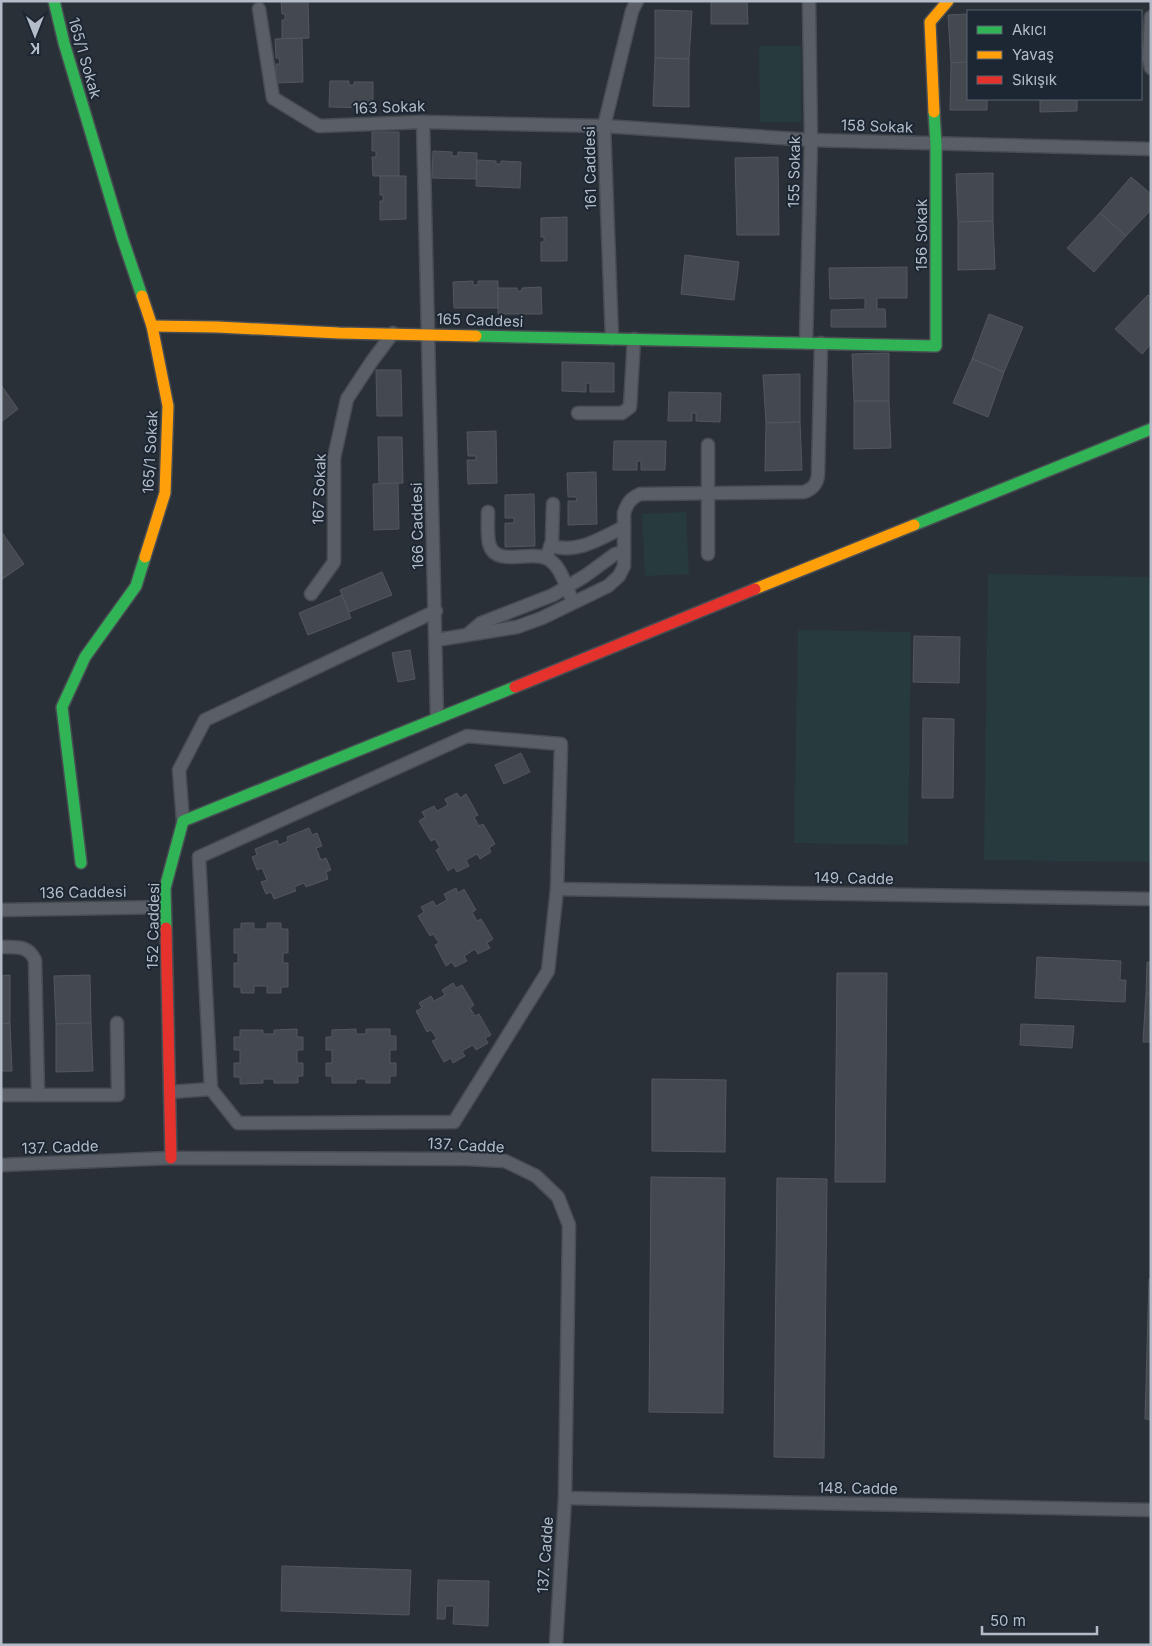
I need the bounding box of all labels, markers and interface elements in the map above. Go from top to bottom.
north arrow [10,10,60,60]
legend [967,10,1142,100]
street label: 165/1 Sokak [64,15,106,102]
text: Akıcı [1012,20,1046,39]
text: K [30,40,40,57]
text: Yavaş [1012,45,1054,64]
text: Sıkışık [1012,70,1058,89]
street label: 163 Sokak [352,96,426,118]
street label: 158 Sokak [841,115,914,137]
street label: 161 Caddesi [580,126,600,210]
street label: 155 Sokak [784,135,804,208]
street label: 156 Sokak [912,198,931,271]
street label: 165 Caddesi [436,309,524,331]
street label: 165/1 Sokak [138,409,162,494]
street label: 167 Sokak [308,452,330,525]
street label: 166 Caddesi [407,482,427,570]
street label: 149. Cadde [814,868,894,888]
street label: 136 Caddesi [39,882,127,902]
street label: 152 Caddesi [143,883,163,969]
street label: 137. Cadde [427,1133,505,1157]
street label: 137. Cadde [21,1136,99,1158]
street label: 148. Cadde [818,1478,898,1498]
street label: 137. Cadde [533,1516,557,1594]
scale bar [982,1604,1097,1636]
text: 50 m [990,1611,1026,1630]

